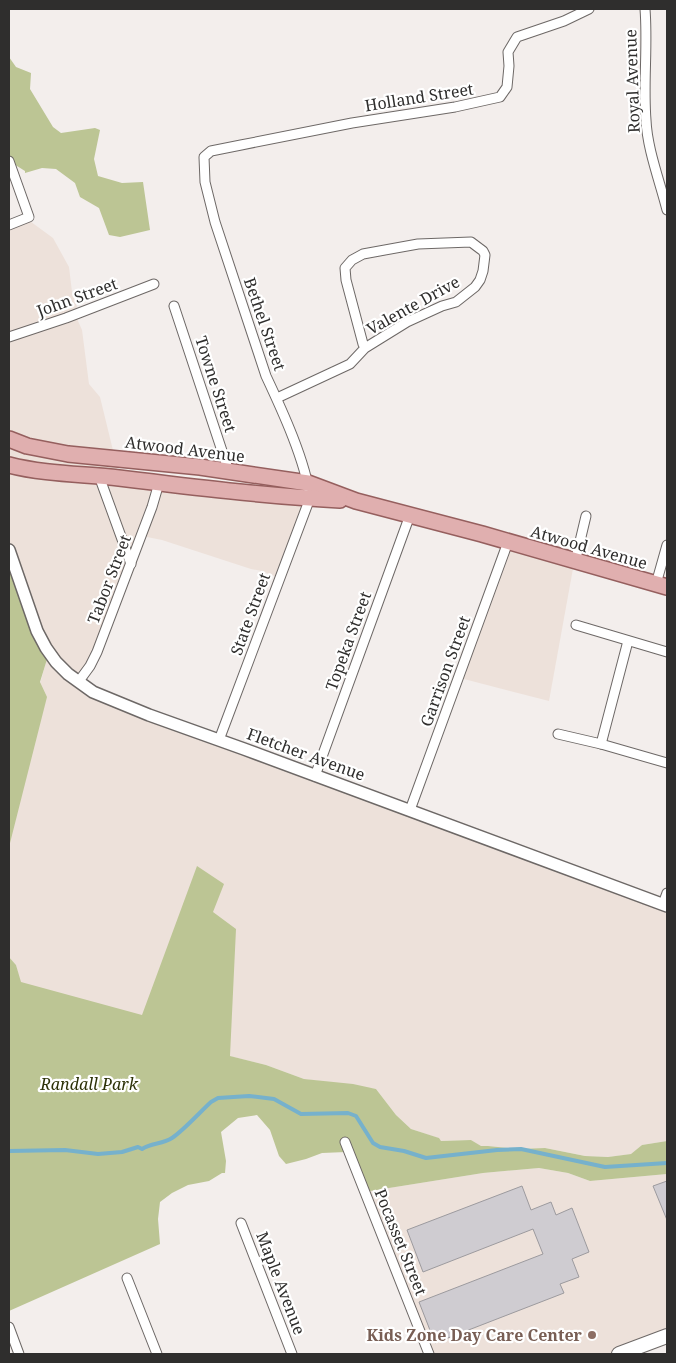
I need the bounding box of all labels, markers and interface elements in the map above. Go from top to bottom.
street label: Royal Avenue [619,29,645,133]
street label: Holland Street [363,77,475,116]
street label: Valente Drive [363,270,463,340]
street label: John Street [33,272,121,322]
street label: Bethel Street [239,275,291,374]
street label: Towne Street [190,333,242,435]
street label: Atwood Avenue [124,431,246,467]
street label: Atwood Avenue [528,520,650,574]
street label: Tabor Street [82,531,136,627]
street label: State Street [225,569,275,658]
street label: Topeka Street [320,588,376,694]
street label: Garrison Street [415,612,475,729]
street label: Fletcher Avenue [244,722,368,786]
park label: Randall Park [39,1073,139,1095]
street label: Pocasset Street [370,1185,433,1299]
street label: Maple Avenue [251,1228,311,1338]
place label: Kids Zone Day Care Center [366,1324,583,1346]
marker: Kids Zone Day Care Center [586,1329,598,1341]

